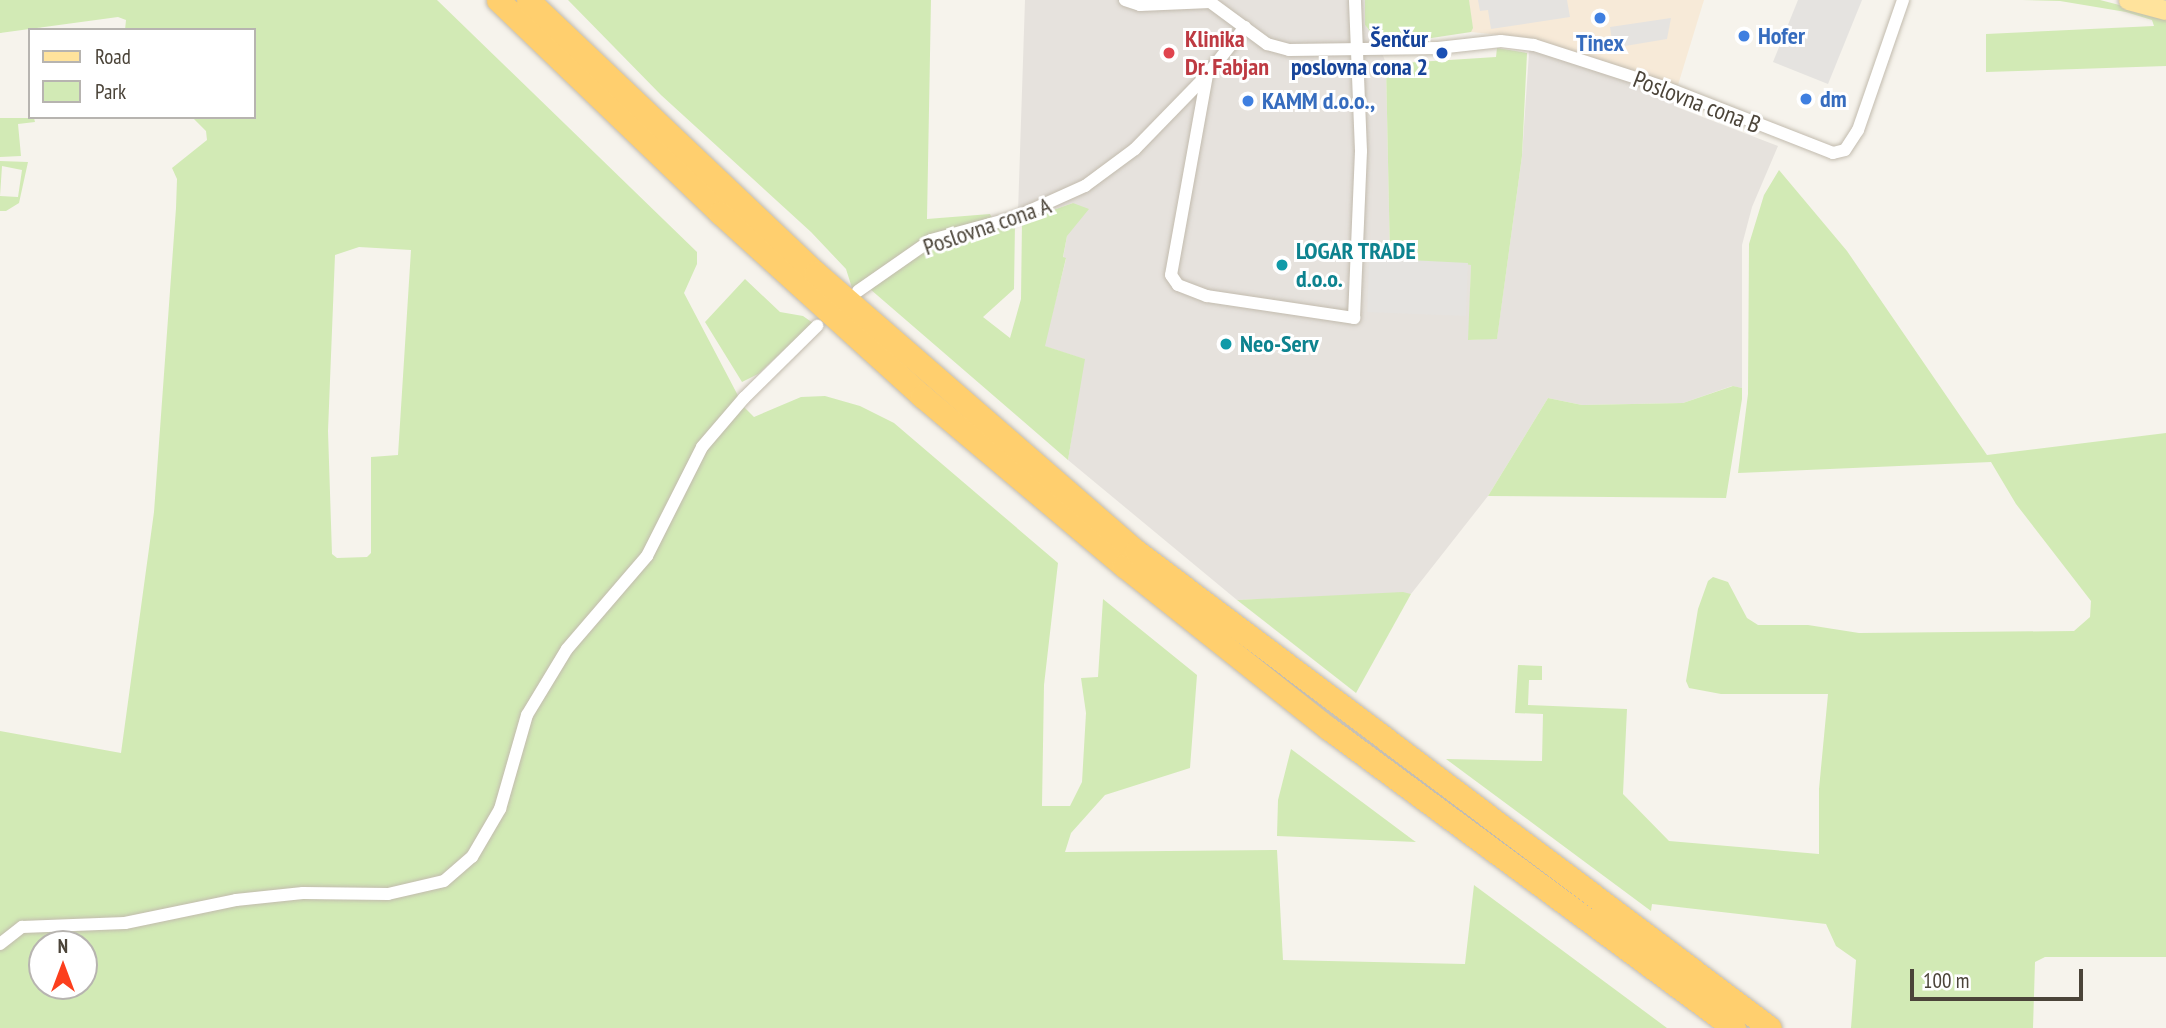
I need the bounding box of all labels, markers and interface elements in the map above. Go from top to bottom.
marker: Tinex [1592,10,1608,26]
place label: Hofer [1758,22,1805,50]
place label: Klinika Dr. Fabjan [1185,25,1270,81]
place label: Šenčur poslovna cona 2 [1291,25,1428,81]
legend [28,28,256,119]
marker: Hofer [1736,28,1752,44]
place label: Tinex [1576,29,1624,57]
text: Road [95,43,131,70]
marker: Klinika Dr. Fabjan [1159,43,1179,63]
marker: Šenčur poslovna cona 2 [1434,45,1450,61]
street label: Poslovna cona B [1629,65,1765,139]
text: Park [95,78,126,105]
place label: dm [1820,85,1847,113]
place label: KAMM d.o.o., [1262,87,1375,115]
marker: dm [1798,91,1814,107]
marker: KAMM d.o.o., [1240,93,1256,109]
street label: Poslovna cona A [919,191,1055,261]
place label: LOGAR TRADE d.o.o. [1296,237,1416,293]
marker: LOGAR TRADE d.o.o. [1274,257,1290,273]
place label: Neo-Serv [1240,330,1318,358]
marker: Neo-Serv [1218,336,1234,352]
north arrow [28,930,98,1000]
text: N [58,934,68,958]
scale bar [1914,954,2087,998]
text: 100 m [1923,967,1969,994]

